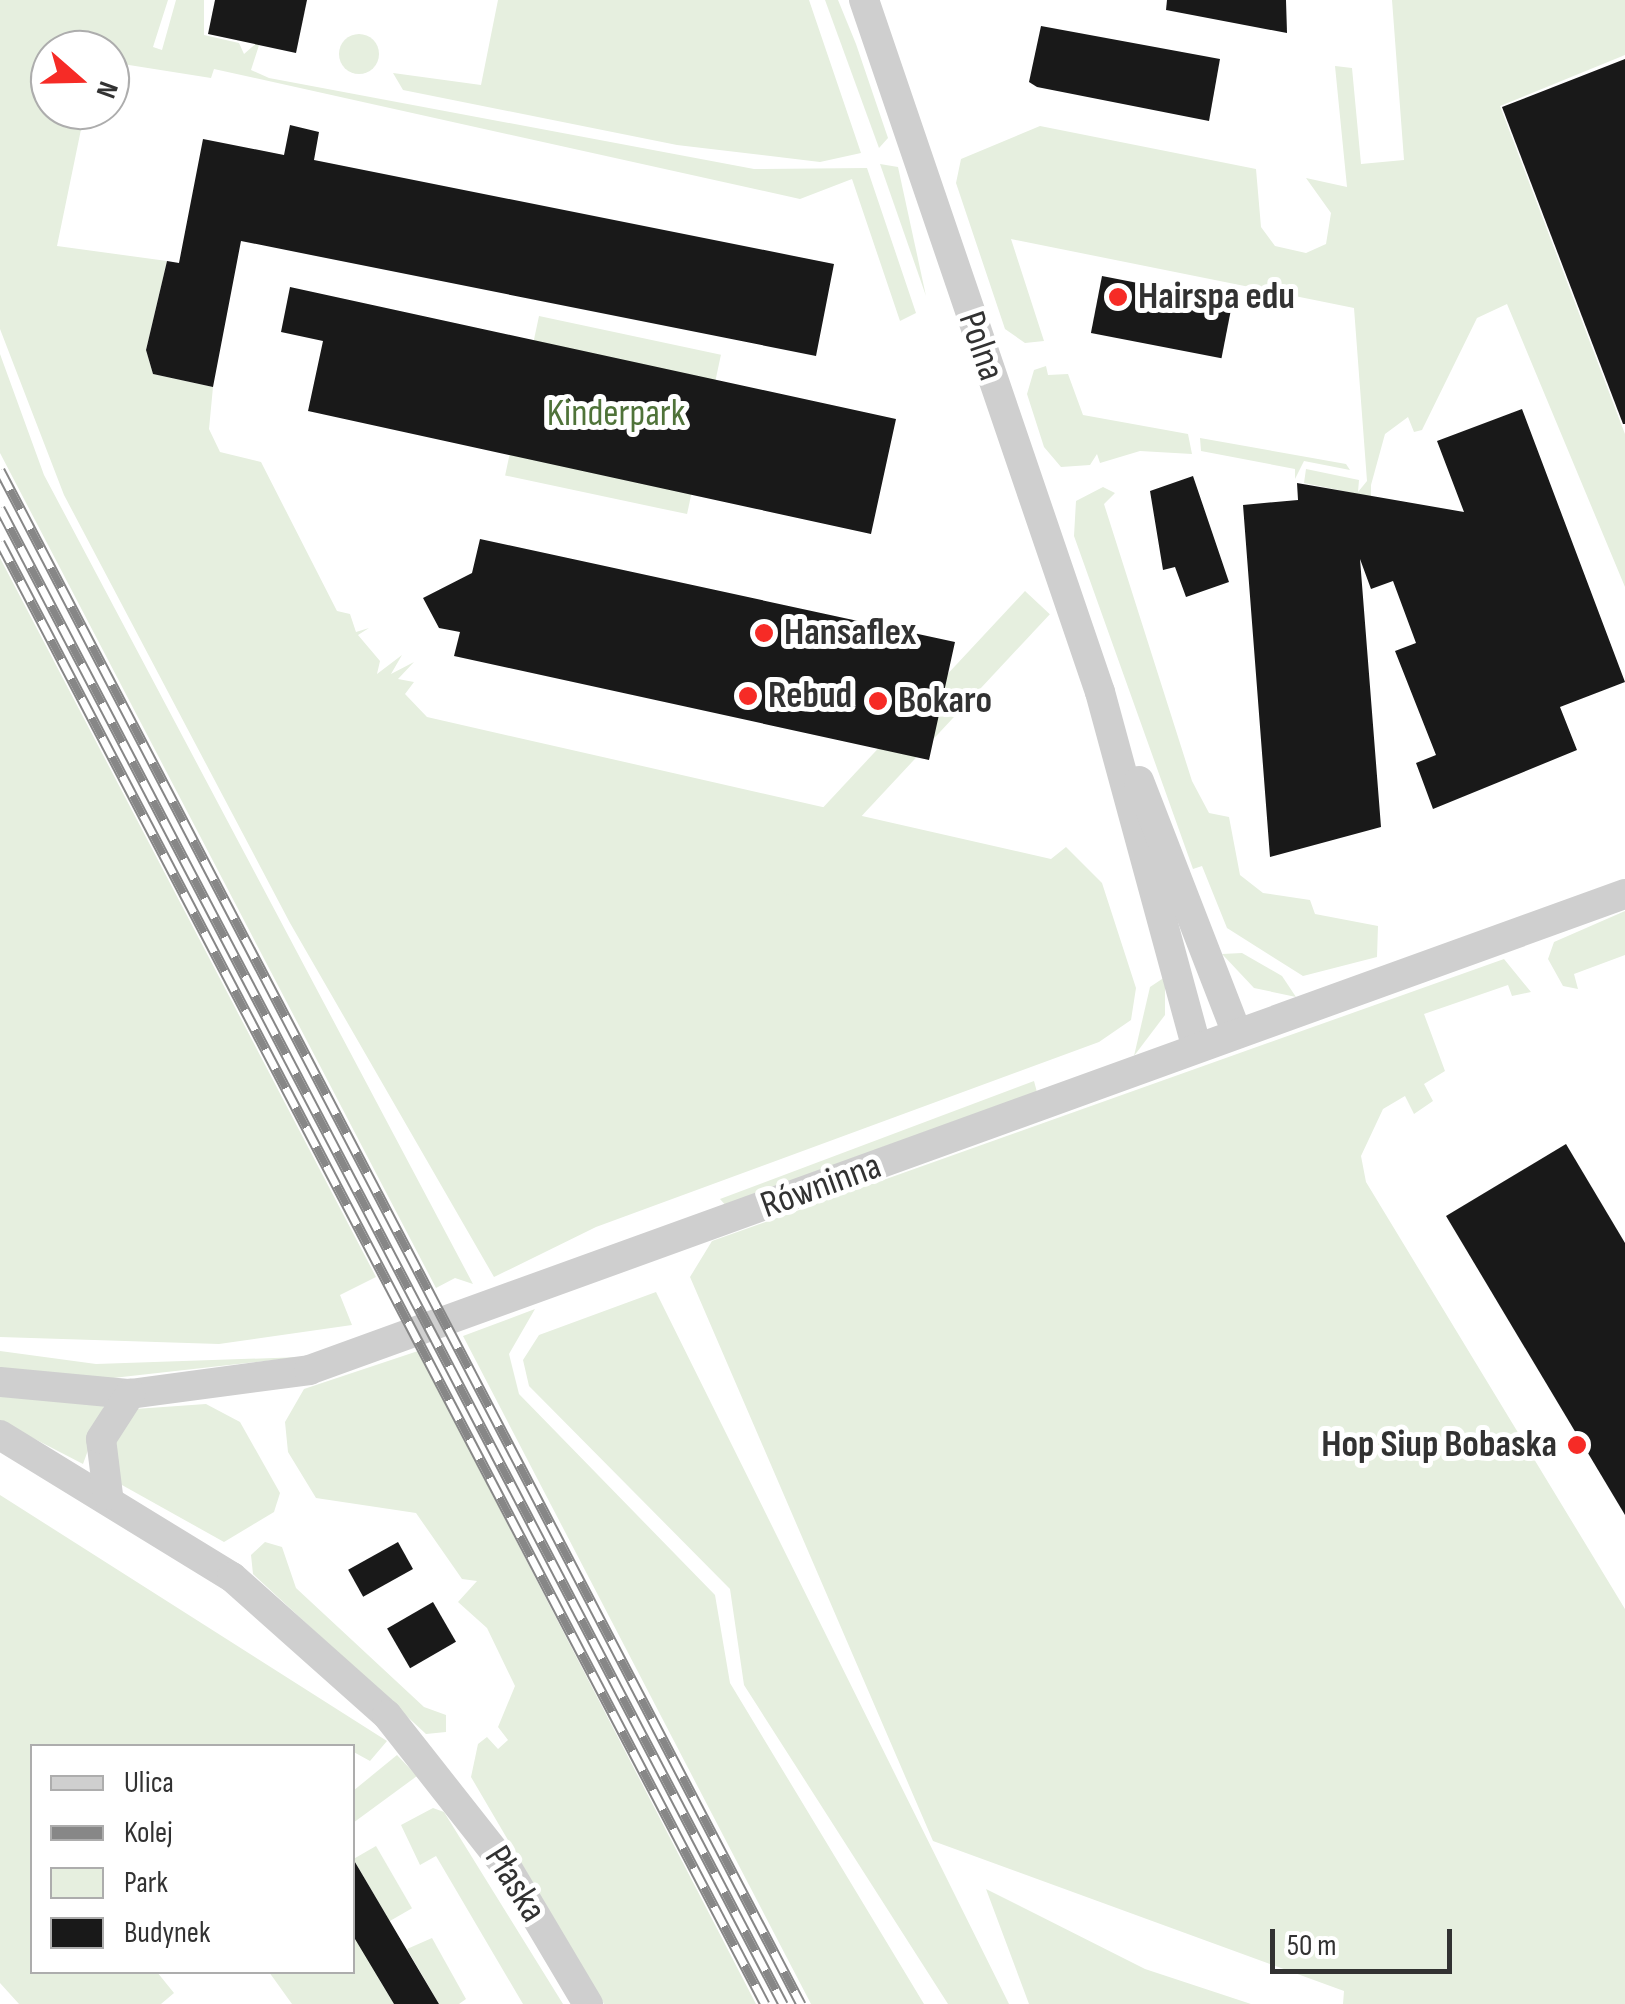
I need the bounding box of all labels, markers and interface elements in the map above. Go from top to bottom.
north arrow [30,30,130,130]
text: N [89,77,125,102]
place label: Hairspa edu [1138,274,1295,320]
marker: Hairspa edu [1107,286,1129,308]
street label: Polna [948,306,1014,386]
park label: Kinderpark [547,391,685,437]
place label: Hansaflex [784,610,916,656]
marker: Hansaflex [753,622,775,644]
place label: Rebud [768,673,852,719]
place label: Bokaro [898,678,992,724]
marker: Rebud [737,685,759,707]
marker: Bokaro [867,690,889,712]
street label: Równinna [755,1143,887,1229]
place label: Hop Siup Bobaska [1321,1422,1557,1468]
marker: Hop Siup Bobaska [1566,1434,1588,1456]
legend [30,1744,355,1974]
text: Ulica [124,1765,174,1801]
text: Kolej [124,1815,173,1851]
street label: Płaska [474,1838,556,1930]
text: Park [124,1865,168,1901]
scale bar [1275,1909,1458,1971]
text: Budynek [124,1915,210,1951]
text: 50 m [1287,1928,1336,1964]

